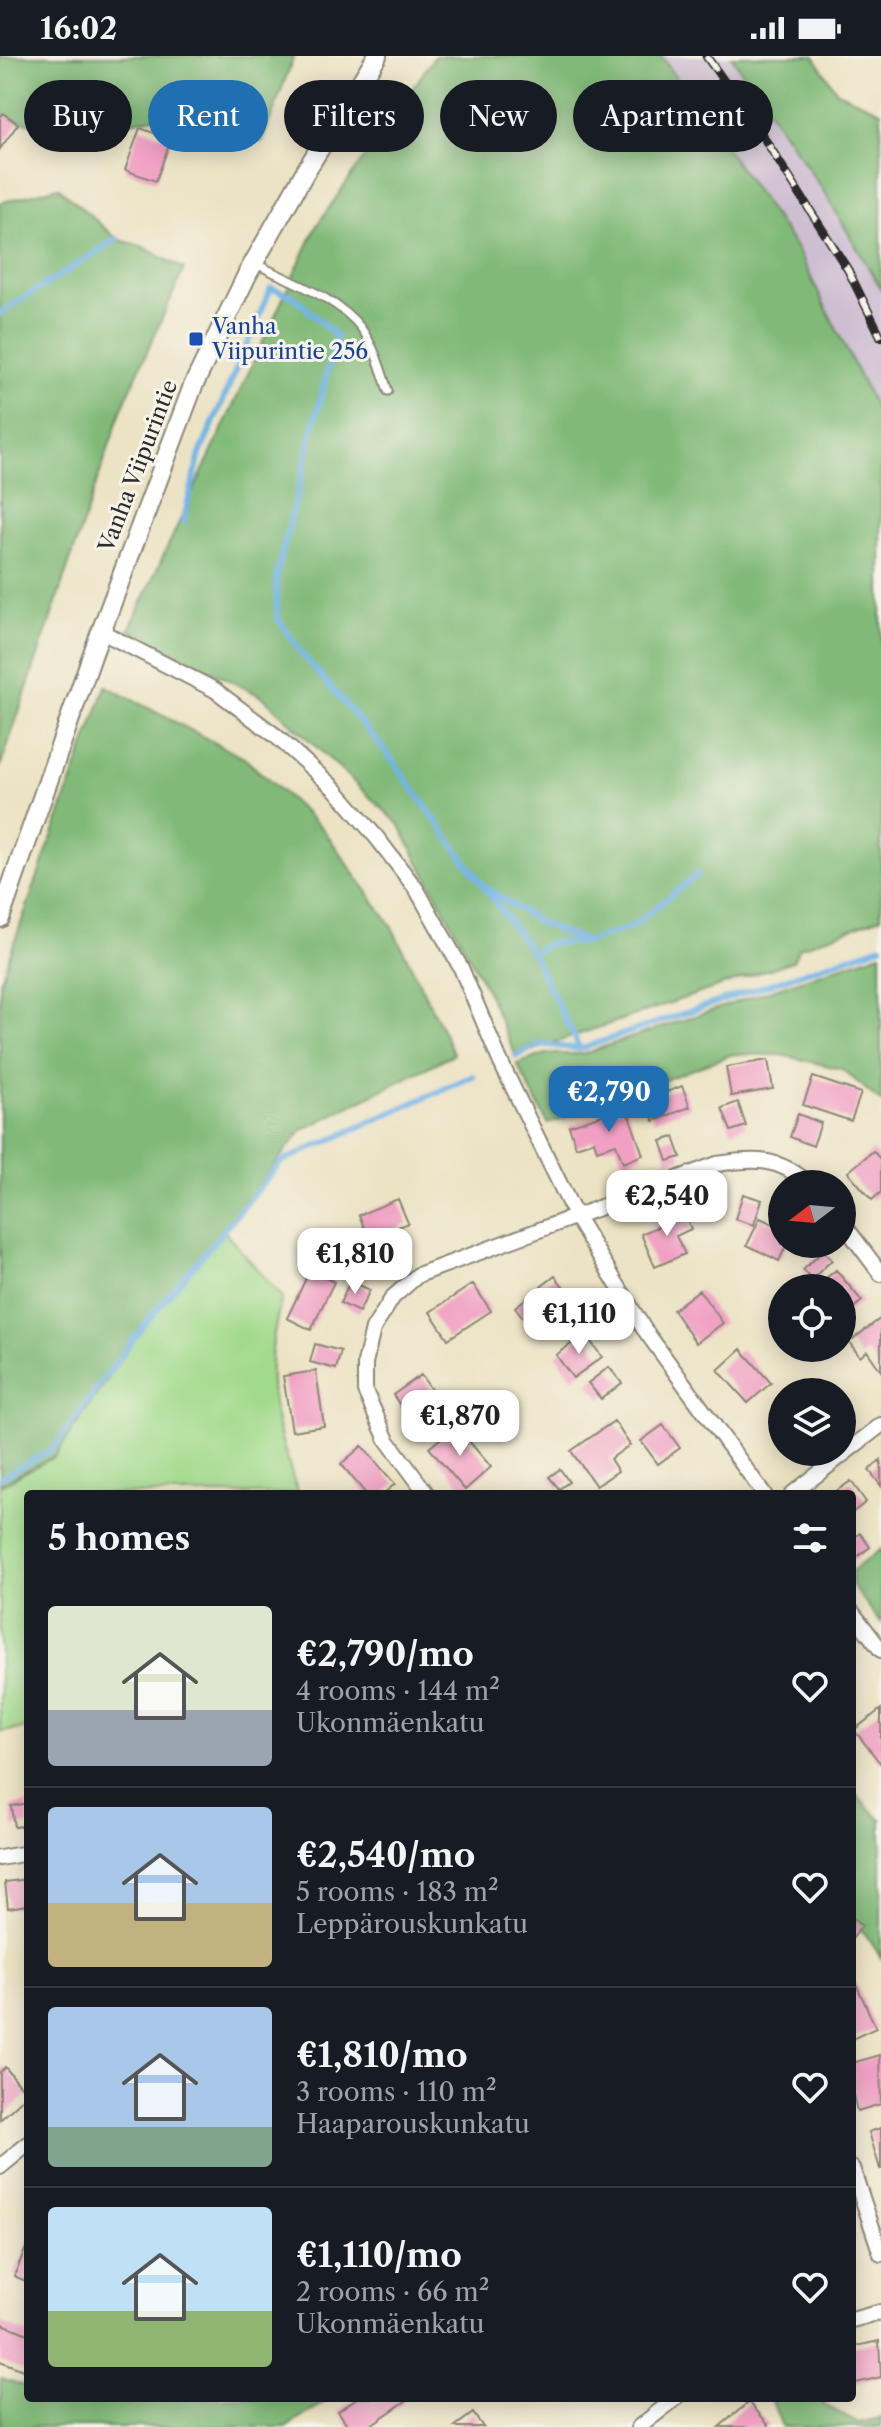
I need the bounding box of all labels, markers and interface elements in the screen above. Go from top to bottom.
text: 16:02 [40,10,117,47]
chip: Buy [24,80,132,152]
chip: Rent [148,80,268,152]
chip: Filters [284,80,424,152]
chip: New [440,80,557,152]
chip: Apartment [573,80,773,152]
place label: Vanha Viipurintie 256 [211,313,368,365]
marker: Vanha Viipurintie 256 [187,330,205,348]
street label: Vanha Viipurintie [92,376,183,557]
pin: €2,790 [544,1066,674,1134]
text: €2,790 [567,1076,651,1108]
pin: €2,540 [602,1170,732,1238]
north arrow [768,1170,856,1258]
map controls [768,1170,856,1466]
text: €2,540 [624,1180,710,1212]
pin: €1,810 [290,1228,420,1296]
text: €1,810 [315,1238,395,1270]
button: locate [768,1274,856,1362]
pin: €1,110 [514,1288,644,1356]
text: €1,110 [541,1298,617,1330]
button: layers [768,1378,856,1466]
pin: €1,870 [395,1390,525,1458]
text: €1,870 [419,1400,501,1432]
icon: filters [788,1516,832,1560]
text: 5 homes [48,1517,190,1559]
text: €2,790/mo [296,1633,474,1675]
icon: home [112,1638,208,1734]
icon: heart [788,1664,832,1708]
text: 4 rooms · 144 m² [296,1675,500,1707]
text: Ukonmäenkatu [296,1707,485,1739]
text: €2,540/mo [296,1834,475,1876]
icon: home [112,1839,208,1935]
icon: heart [788,1865,832,1909]
text: 5 rooms · 183 m² [296,1876,499,1908]
text: Leppärouskunkatu [296,1908,528,1940]
text: €1,810/mo [296,2034,468,2076]
icon: home [112,2039,208,2135]
icon: heart [788,2065,832,2109]
text: 3 rooms · 110 m² [296,2076,497,2108]
text: Haaparouskunkatu [296,2108,530,2140]
text: €1,110/mo [296,2234,462,2276]
icon: home [112,2239,208,2335]
icon: heart [788,2265,832,2309]
text: 2 rooms · 66 m² [296,2276,489,2308]
text: Ukonmäenkatu [296,2308,485,2340]

